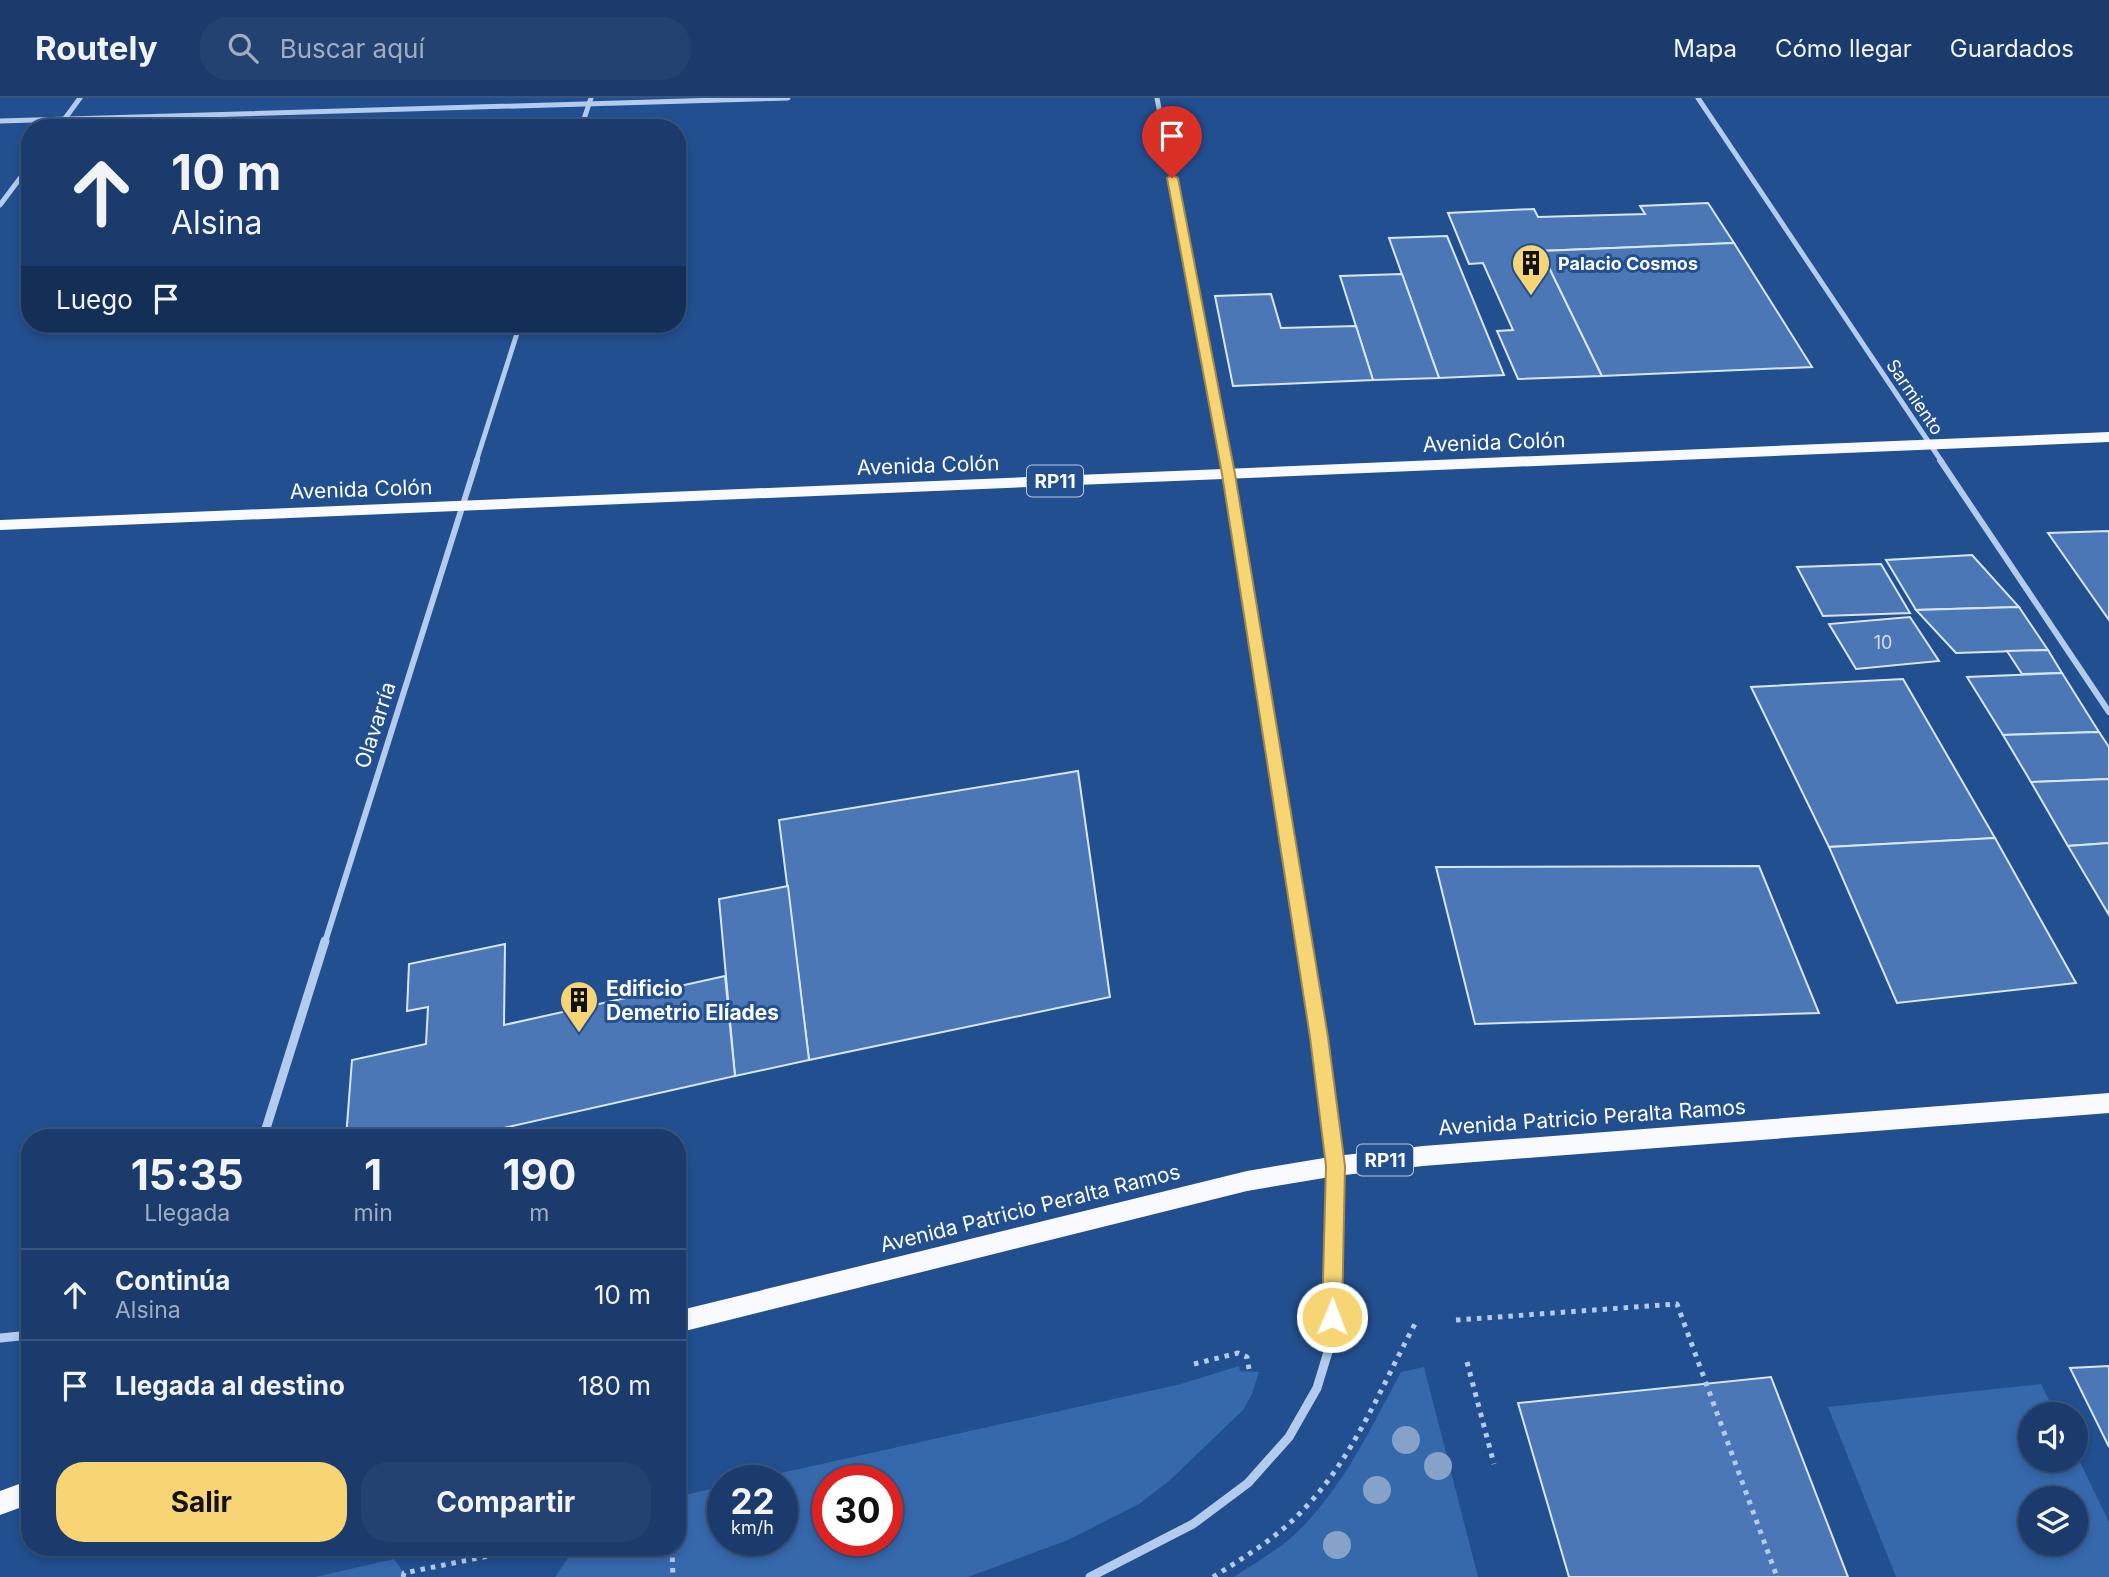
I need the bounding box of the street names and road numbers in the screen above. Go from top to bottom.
street label: Sarmiento [1882,355,1948,439]
street label: Avenida Colón [1422,427,1566,457]
street label: Avenida Colón [856,450,1000,480]
road number: RP11 [1027,466,1083,496]
street label: Avenida Colón [289,474,433,504]
street label: Olavarría [349,679,401,771]
street label: Avenida Patricio Peralta Ramos [1437,1094,1747,1140]
road number: RP11 [1357,1144,1413,1176]
street label: Avenida Patricio Peralta Ramos [877,1159,1183,1257]

